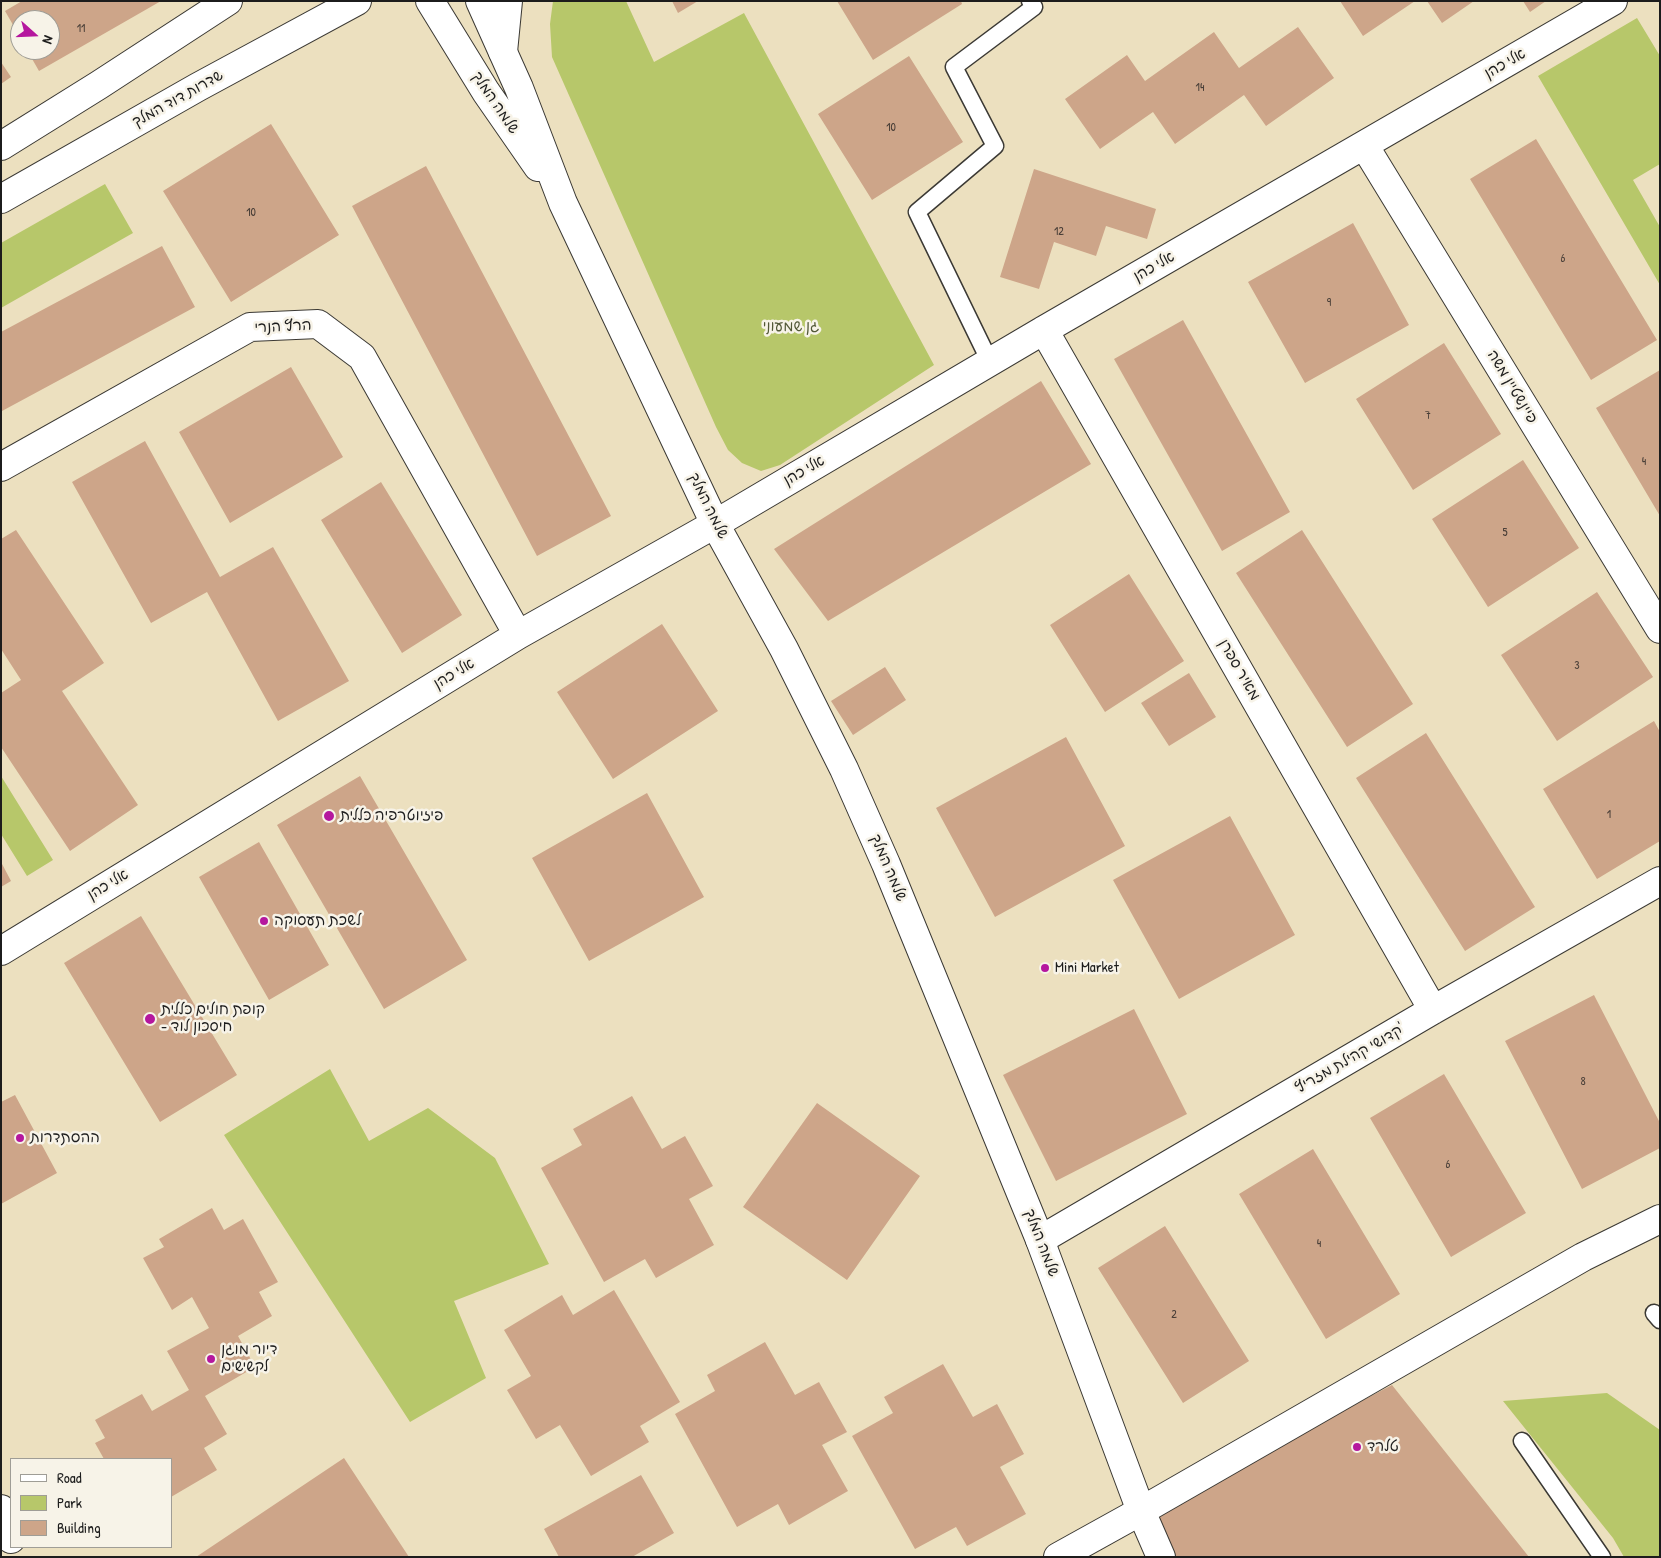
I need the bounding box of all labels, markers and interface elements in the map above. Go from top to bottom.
north arrow [10,10,60,60]
house number: 11 [77,22,85,36]
text: N [38,33,59,47]
street label: אלי כהן [1481,45,1529,83]
street label: שדרות דוד המלך [130,67,226,131]
street label: שלמה המלך [468,68,522,138]
house number: 14 [1196,81,1204,95]
house number: 10 [886,121,896,135]
house number: 10 [246,206,256,220]
house number: 12 [1054,225,1064,239]
street label: אלי כהן [1130,248,1178,286]
house number: 6 [1561,252,1565,266]
house number: 9 [1327,296,1331,310]
street label: הרץ הנרי [254,317,312,337]
park label: גן שמעוני [763,318,819,336]
street label: פיינשטיין משה [1483,347,1541,427]
house number: 7 [1425,409,1431,423]
street label: אלי כהן [780,452,828,490]
house number: 4 [1642,455,1646,469]
street label: שלמה המלך [684,470,732,542]
house number: 5 [1502,526,1508,540]
street label: מאיר ספרן [1214,636,1264,704]
street label: אלי כהן [430,655,478,693]
house number: 3 [1574,659,1580,673]
place label: פיזיוטרפיה כללית [340,807,443,825]
house number: 1 [1607,808,1611,822]
marker: פיזיוטרפיה כללית [322,809,336,823]
street label: שלמה המלך [866,832,910,904]
street label: אלי כהן [84,866,132,904]
place label: לשכת תעסוקה [274,912,361,930]
marker: לשכת תעסוקה [258,915,270,927]
place label: Mini Market [1055,959,1119,977]
marker: Mini Market [1039,962,1051,974]
place label: קופת חולים כללית - חיסכון לוד [161,1001,265,1036]
marker: קופת חולים כללית - חיסכון לוד [143,1012,157,1026]
street label: קדושי קהילת מזריץ' [1292,1020,1408,1098]
house number: 8 [1580,1075,1586,1089]
place label: ההסתדרות [30,1129,100,1147]
marker: ההסתדרות [14,1132,26,1144]
house number: 6 [1446,1158,1450,1172]
street label: שלמה המלך [1020,1207,1062,1279]
house number: 4 [1317,1237,1321,1251]
house number: 2 [1171,1308,1177,1322]
place label: דיור מוגן לקשישים [221,1341,277,1376]
marker: דיור מוגן לקשישים [205,1353,217,1365]
place label: טלרד [1367,1438,1399,1456]
marker: טלרד [1351,1441,1363,1453]
legend [10,1458,172,1548]
text: Road [57,1467,82,1488]
text: Park [57,1492,82,1513]
text: Building [57,1517,101,1538]

